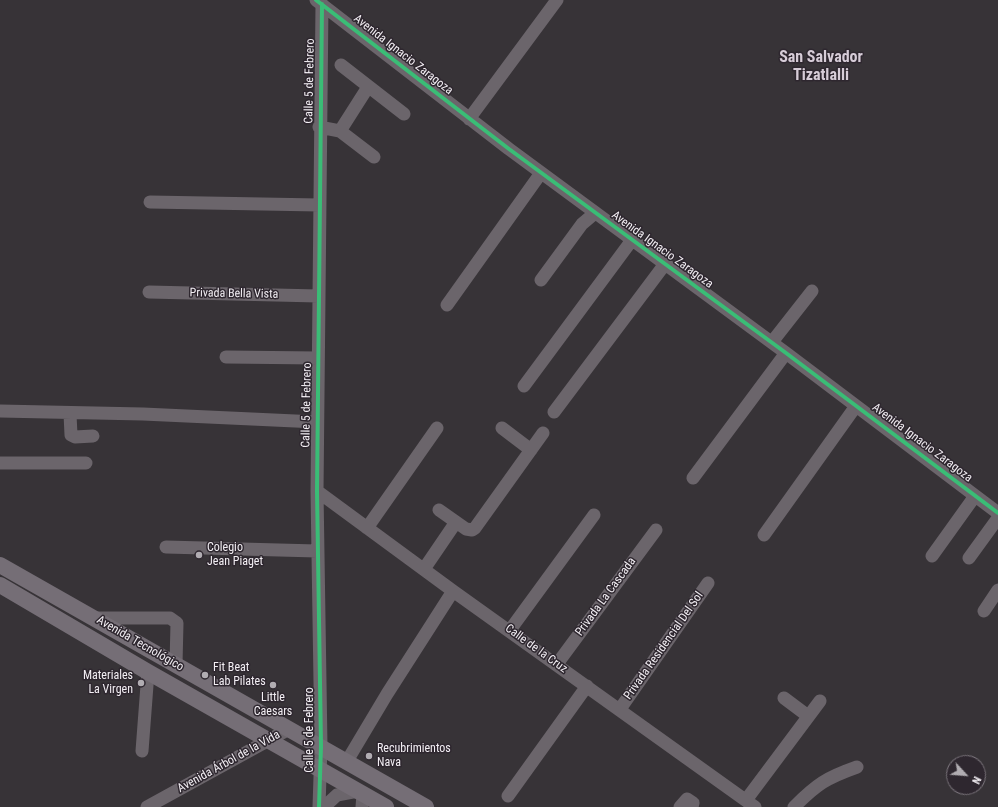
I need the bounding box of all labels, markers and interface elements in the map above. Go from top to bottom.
street label: Avenida Ignacio Zaragoza [351,12,455,98]
street label: Calle 5 de Febrero [302,38,318,124]
district label: San Salvador Tizatlalli [779,48,863,86]
street label: Avenida Ignacio Zaragoza [608,208,716,292]
street label: Privada Bella Vista [190,286,278,302]
street label: Calle 5 de Febrero [299,362,315,448]
street label: Avenida Ignacio Zaragoza [869,401,975,485]
place label: Colegio Jean Piaget [207,541,263,569]
marker: Colegio Jean Piaget [194,550,204,560]
street label: Privada La Cascada [573,555,639,639]
street label: Privada Residencial Del Sol [621,589,707,703]
street label: Avenida Tecnológico [94,613,186,675]
street label: Calle de la Cruz [502,622,570,676]
place label: Fit Beat Lab Pilates [213,661,266,689]
place label: Materiales La Virgen [83,669,133,697]
marker: Fit Beat Lab Pilates [200,670,210,680]
marker: Materiales La Virgen [136,678,146,688]
marker: Little Caesars [268,680,278,690]
street label: Calle 5 de Febrero [303,687,317,773]
place label: Little Caesars [254,691,292,719]
street label: Avenida Árbol de la Vida [175,728,283,796]
place label: Recubrimientos Nava [377,742,451,770]
marker: Recubrimientos Nava [364,751,374,761]
north arrow [946,755,986,795]
text: N [969,774,984,786]

